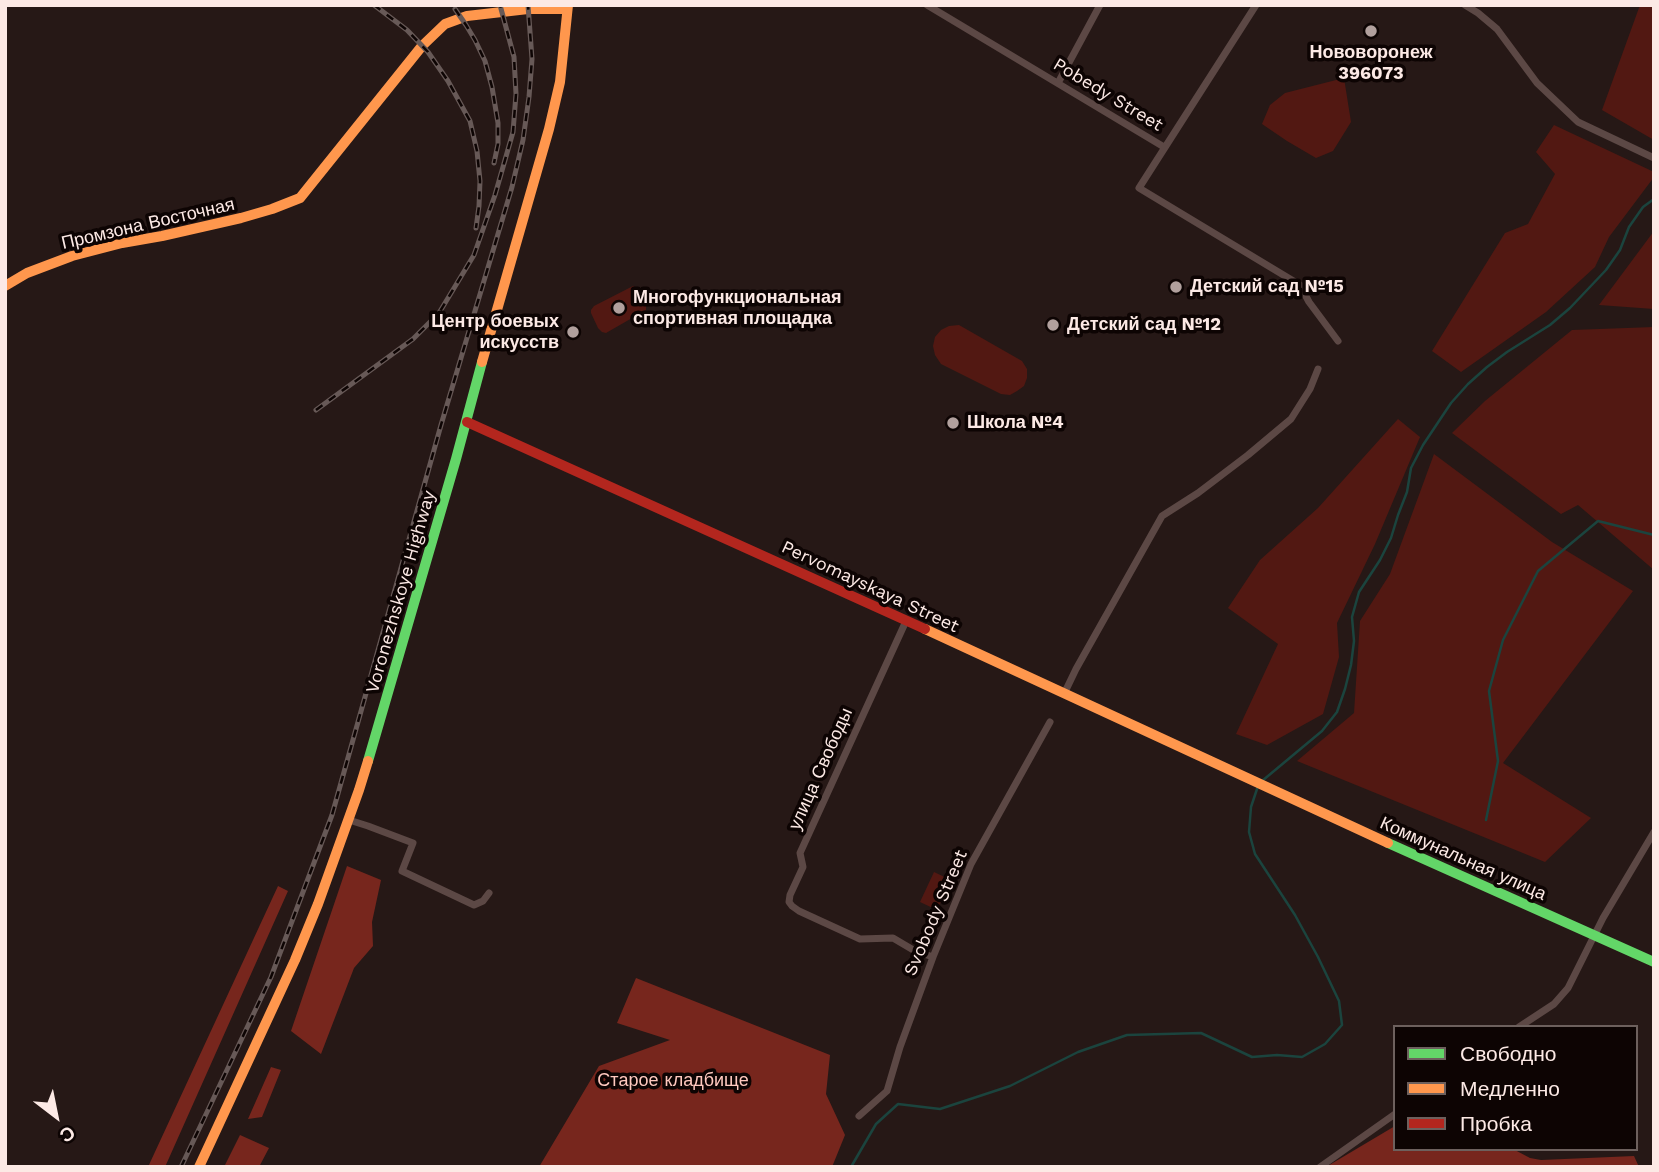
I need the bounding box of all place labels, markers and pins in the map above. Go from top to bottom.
marker: Нововоронеж 396073 [1363,23,1379,39]
place label: Нововоронеж 396073 [1309,42,1433,84]
place label: Детский сад №15 [1190,276,1344,298]
marker: Детский сад №15 [1168,279,1184,295]
place label: Многофункциональная спортивная площадка [633,287,841,330]
marker: Многофункциональная спортивная площадка [611,300,627,316]
place label: Центр боевых искусств [431,311,559,354]
place label: Детский сад №12 [1067,314,1221,336]
marker: Детский сад №12 [1045,317,1061,333]
marker: Центр боевых искусств [565,324,581,340]
place label: Школа №4 [967,412,1064,434]
marker: Школа №4 [945,415,961,431]

